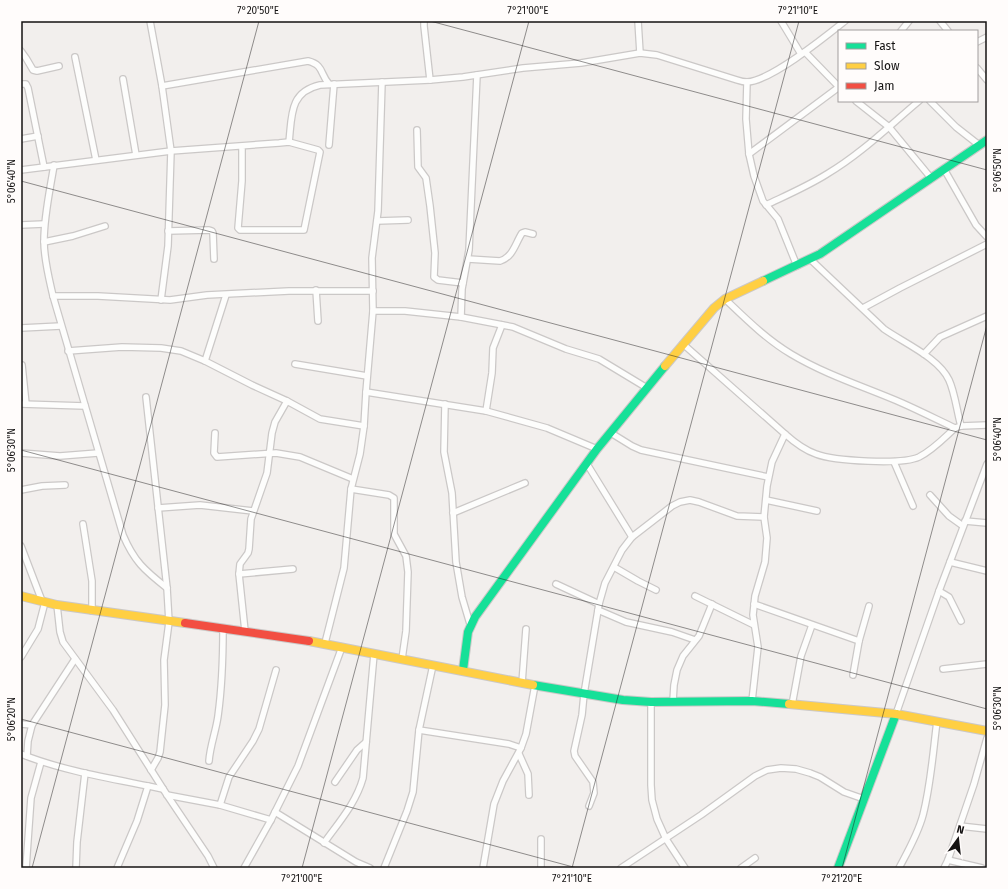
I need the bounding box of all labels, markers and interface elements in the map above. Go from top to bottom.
text: 7°20'50"E [237,5,279,17]
text: 7°21'00"E [507,5,549,17]
text: 7°21'10"E [778,5,818,17]
legend [838,30,978,102]
text: Fast [874,39,896,53]
text: Slow [874,59,900,73]
text: Jam [874,79,894,93]
text: 5°06'50"N [992,148,1004,192]
text: 5°06'40"N [6,159,18,203]
text: 5°06'40"N [992,417,1004,461]
text: 5°06'30"N [6,428,18,472]
text: 5°06'30"N [992,686,1004,730]
text: 5°06'20"N [6,697,18,741]
north arrow [938,819,978,859]
text: N [955,823,966,837]
text: 7°21'00"E [281,873,323,885]
text: 7°21'10"E [552,873,592,885]
text: 7°21'20"E [822,873,862,885]

